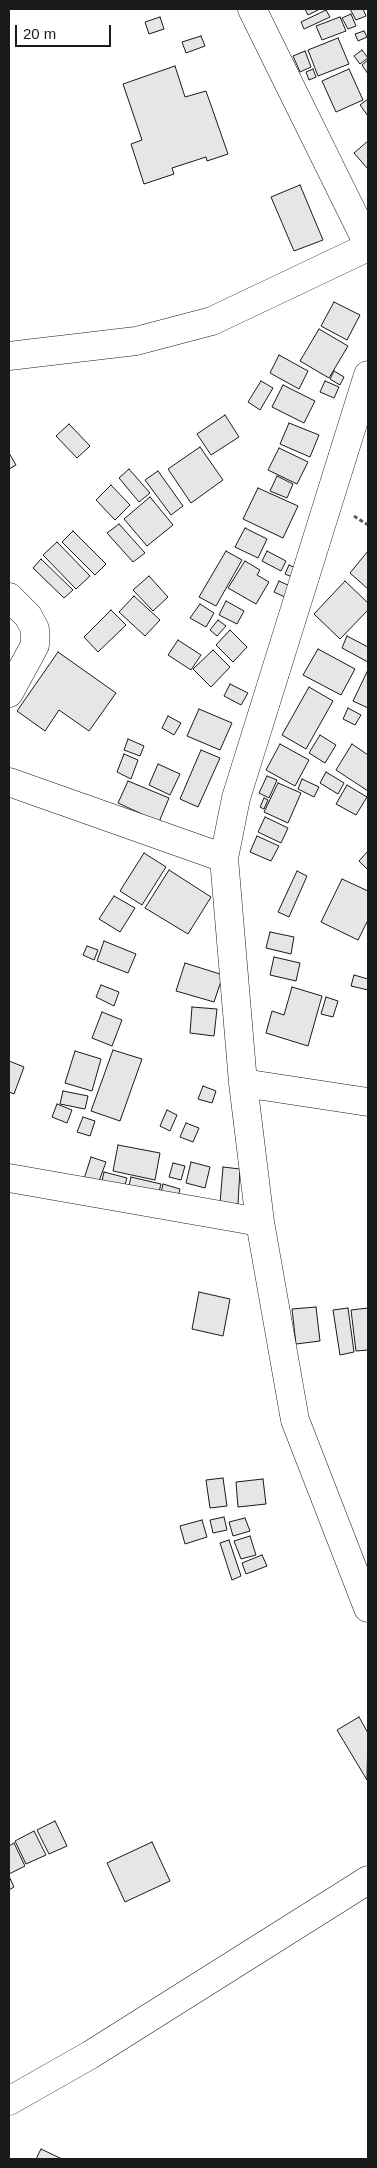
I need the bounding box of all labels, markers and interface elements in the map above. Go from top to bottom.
scale bar [18,15,114,47]
text: 20 m [23,25,56,42]

